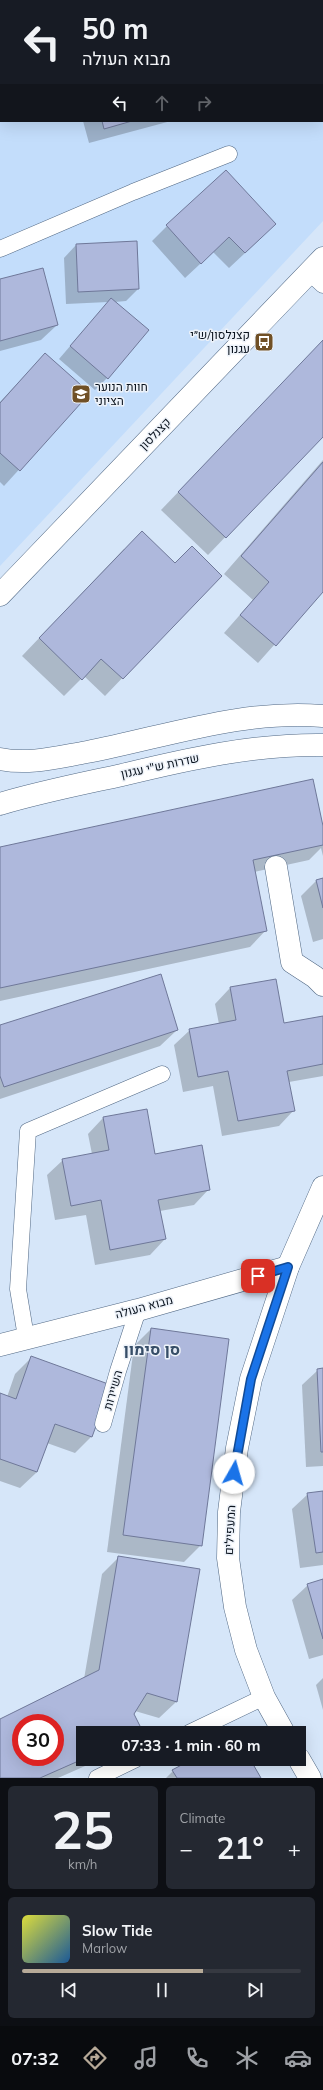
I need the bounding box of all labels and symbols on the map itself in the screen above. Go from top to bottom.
place label: קצנלסון/ש״י עגנון [190,327,250,356]
bus stop icon: קצנלסון/ש״י עגנון [253,331,275,353]
place label: חוות הנוער הציוני [95,379,148,408]
school or university icon: חוות הנוער הציוני [70,383,92,405]
street label: קצנלסון [136,414,174,453]
street label: שדרות ש"י עגנון [119,750,200,781]
pin [241,1259,275,1293]
street label: מבוא העולה [113,1292,174,1321]
district label: סן סימון [124,1339,180,1359]
street label: השיירות [100,1368,125,1412]
position arrow [213,1452,255,1494]
street label: המעפילים [221,1505,238,1555]
speed limit sign: 30 [12,1714,64,1766]

